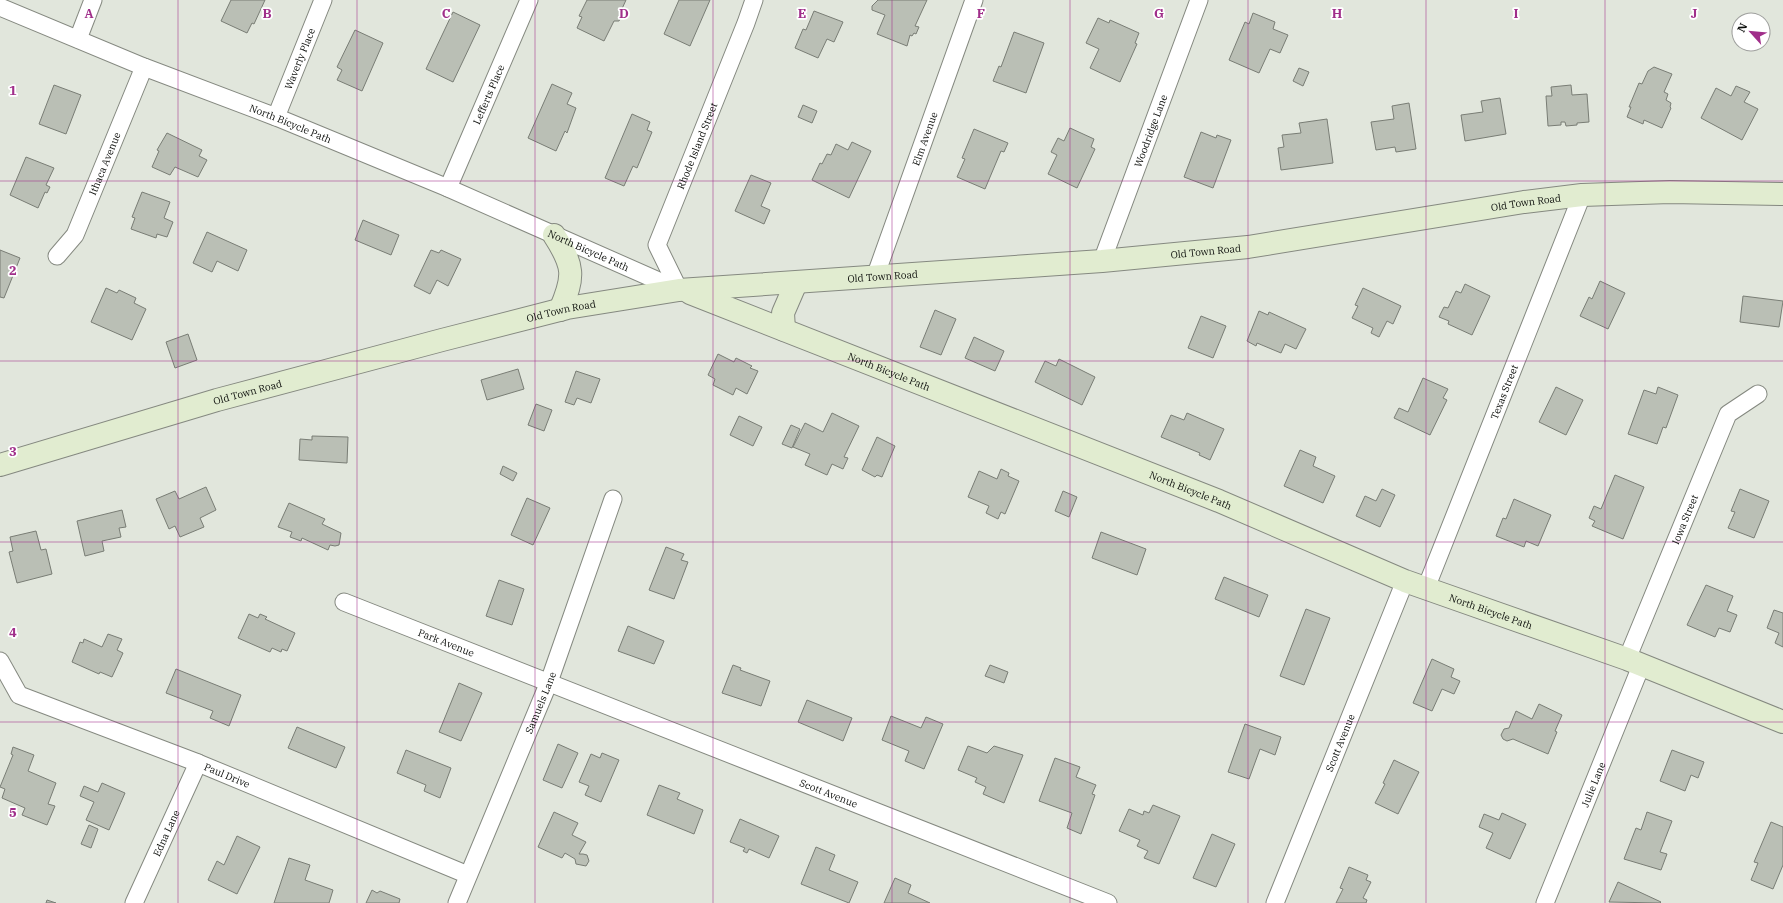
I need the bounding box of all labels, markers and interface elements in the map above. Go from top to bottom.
text: A [84,5,94,22]
text: B [262,5,272,22]
text: C [442,5,451,22]
text: D [619,5,629,22]
text: E [798,5,806,22]
text: F [977,5,985,22]
text: G [1154,5,1164,22]
text: H [1332,5,1343,22]
text: I [1514,5,1519,22]
text: J [1691,5,1698,22]
north arrow [1731,12,1771,52]
text: N [1734,20,1750,35]
street label: Waverly Place [282,26,318,91]
street label: Lefferts Place [470,63,507,126]
text: 1 [9,82,17,99]
street label: Woodridge Lane [1131,93,1170,169]
street label: Rhode Island Street [674,100,721,191]
street label: North Bicycle Path [247,102,333,146]
street label: Elm Avenue [909,110,941,168]
street label: Ithaca Avenue [86,130,124,197]
street label: Old Town Road [1490,192,1562,214]
street label: North Bicycle Path [546,227,631,274]
street label: Old Town Road [1170,242,1242,261]
text: 2 [9,262,17,279]
street label: Old Town Road [847,268,918,285]
street label: Old Town Road [525,297,597,325]
street label: North Bicycle Path [846,350,932,394]
street label: Texas Street [1488,362,1521,421]
street label: Old Town Road [212,377,283,408]
text: 3 [9,443,17,460]
street label: North Bicycle Path [1147,468,1234,513]
street label: Iowa Street [1669,492,1701,546]
street label: North Bicycle Path [1447,591,1534,632]
text: 4 [9,624,17,641]
street label: Park Avenue [416,626,476,660]
street label: Samuels Lane [522,670,559,736]
street label: Scott Avenue [1323,712,1358,774]
street label: Paul Drive [202,760,252,791]
street label: Julie Lane [1579,760,1609,809]
street label: Scott Avenue [798,776,859,811]
text: 5 [9,804,17,821]
street label: Edna Lane [150,808,183,859]

